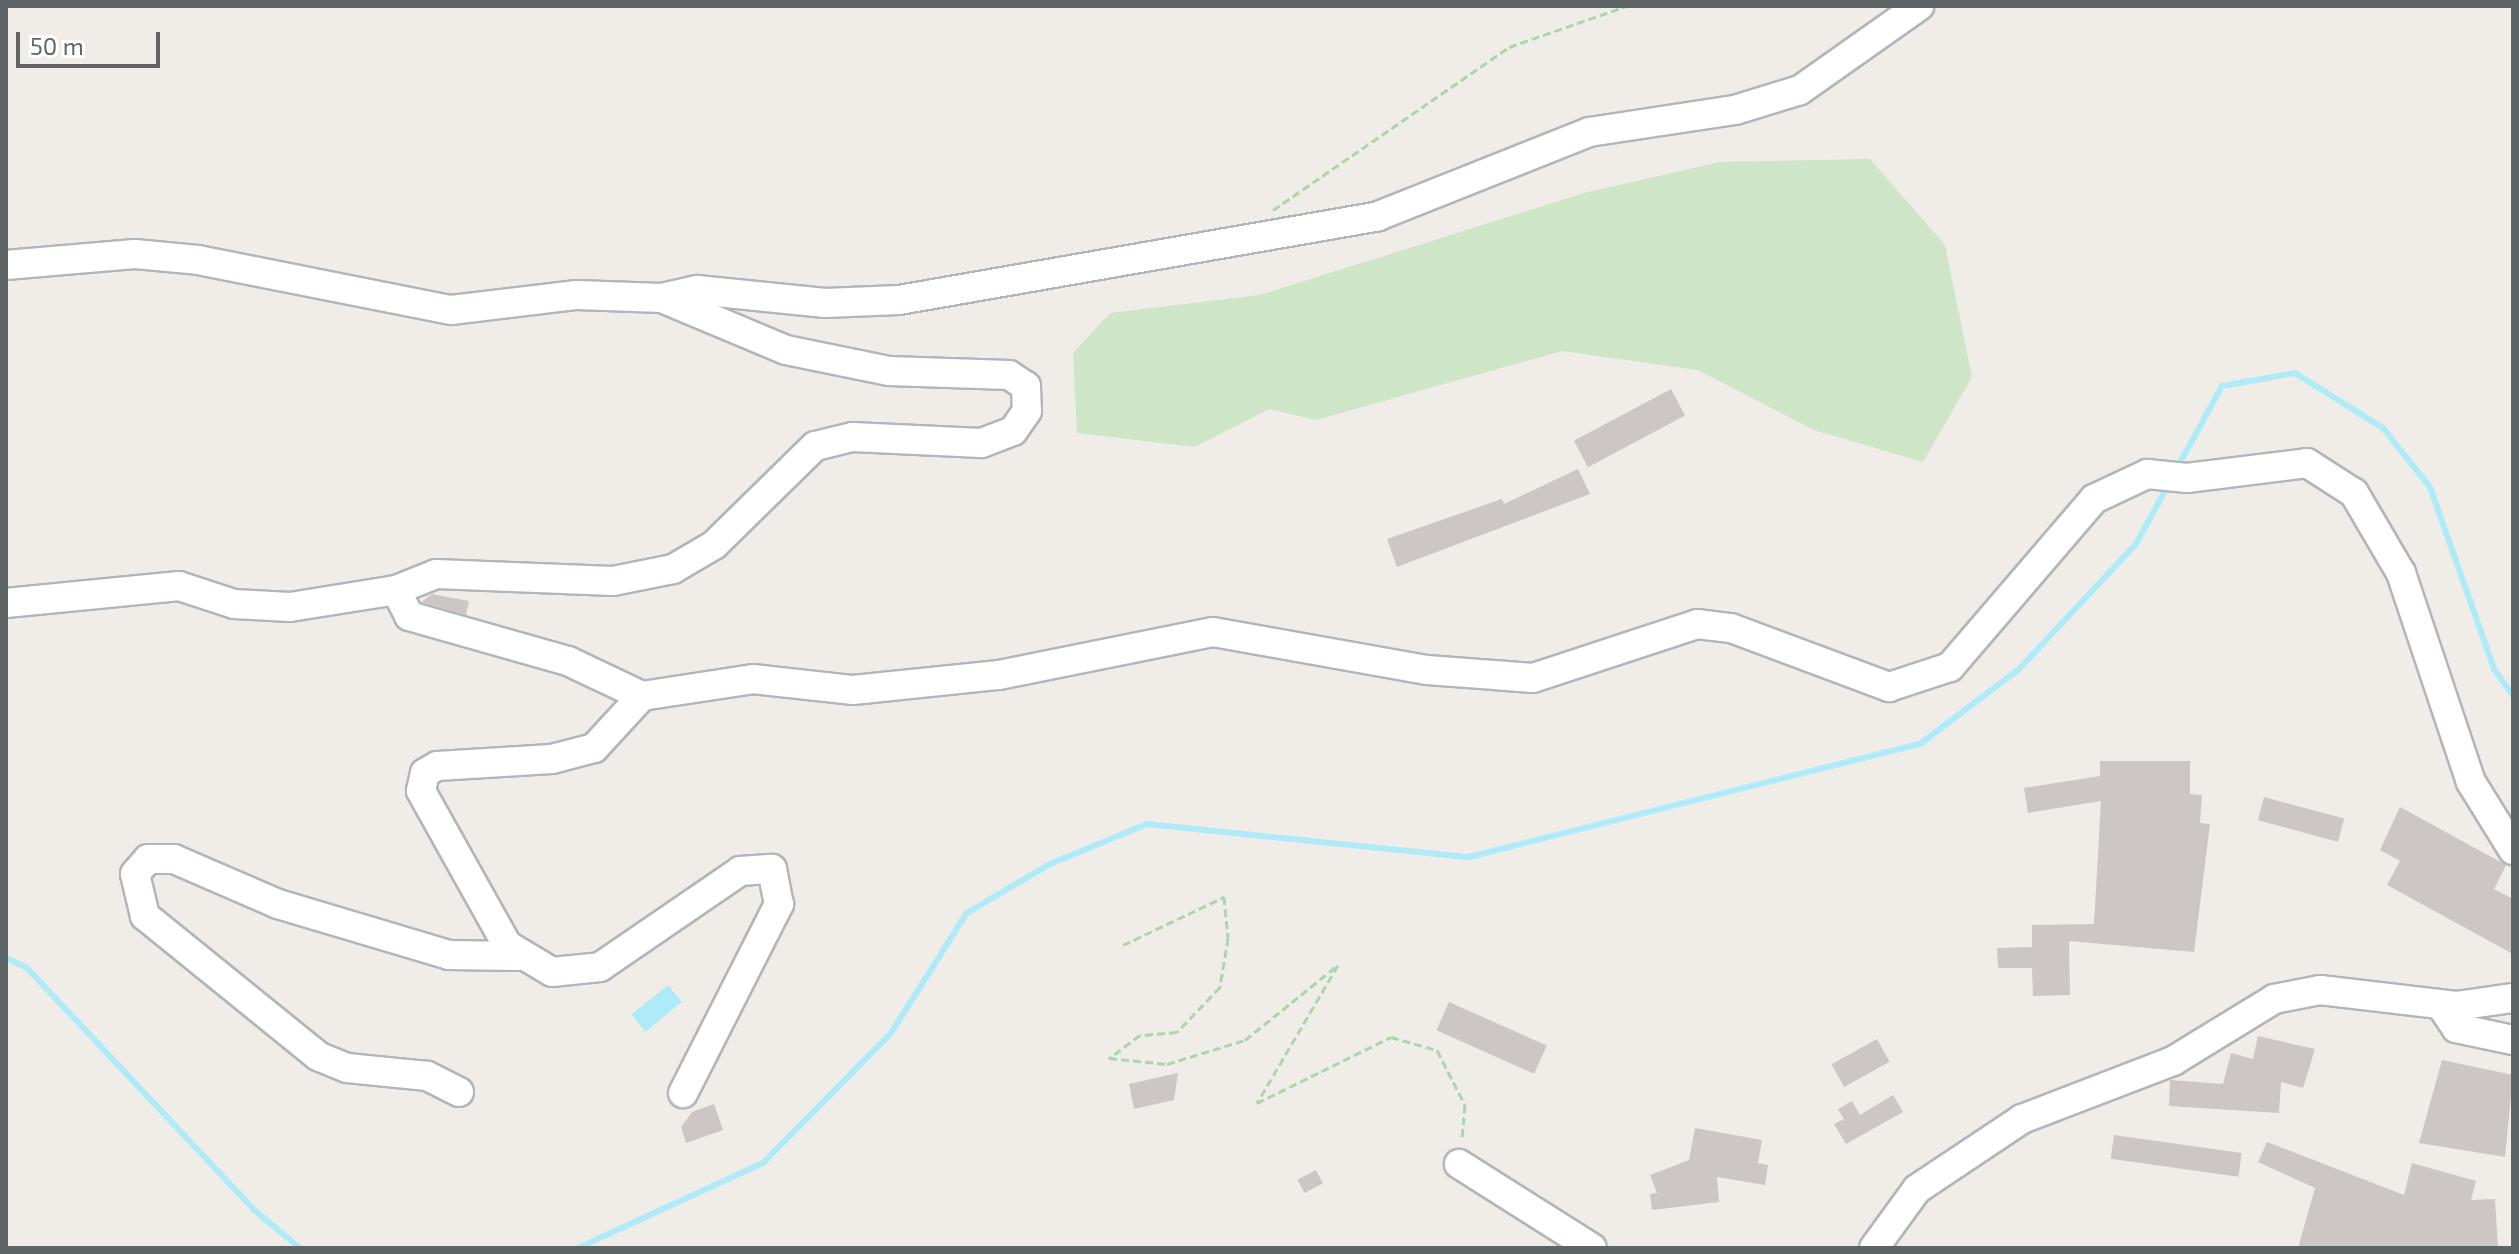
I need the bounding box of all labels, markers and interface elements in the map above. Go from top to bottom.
scale bar [20,16,164,66]
text: 50 m [30,31,84,60]

